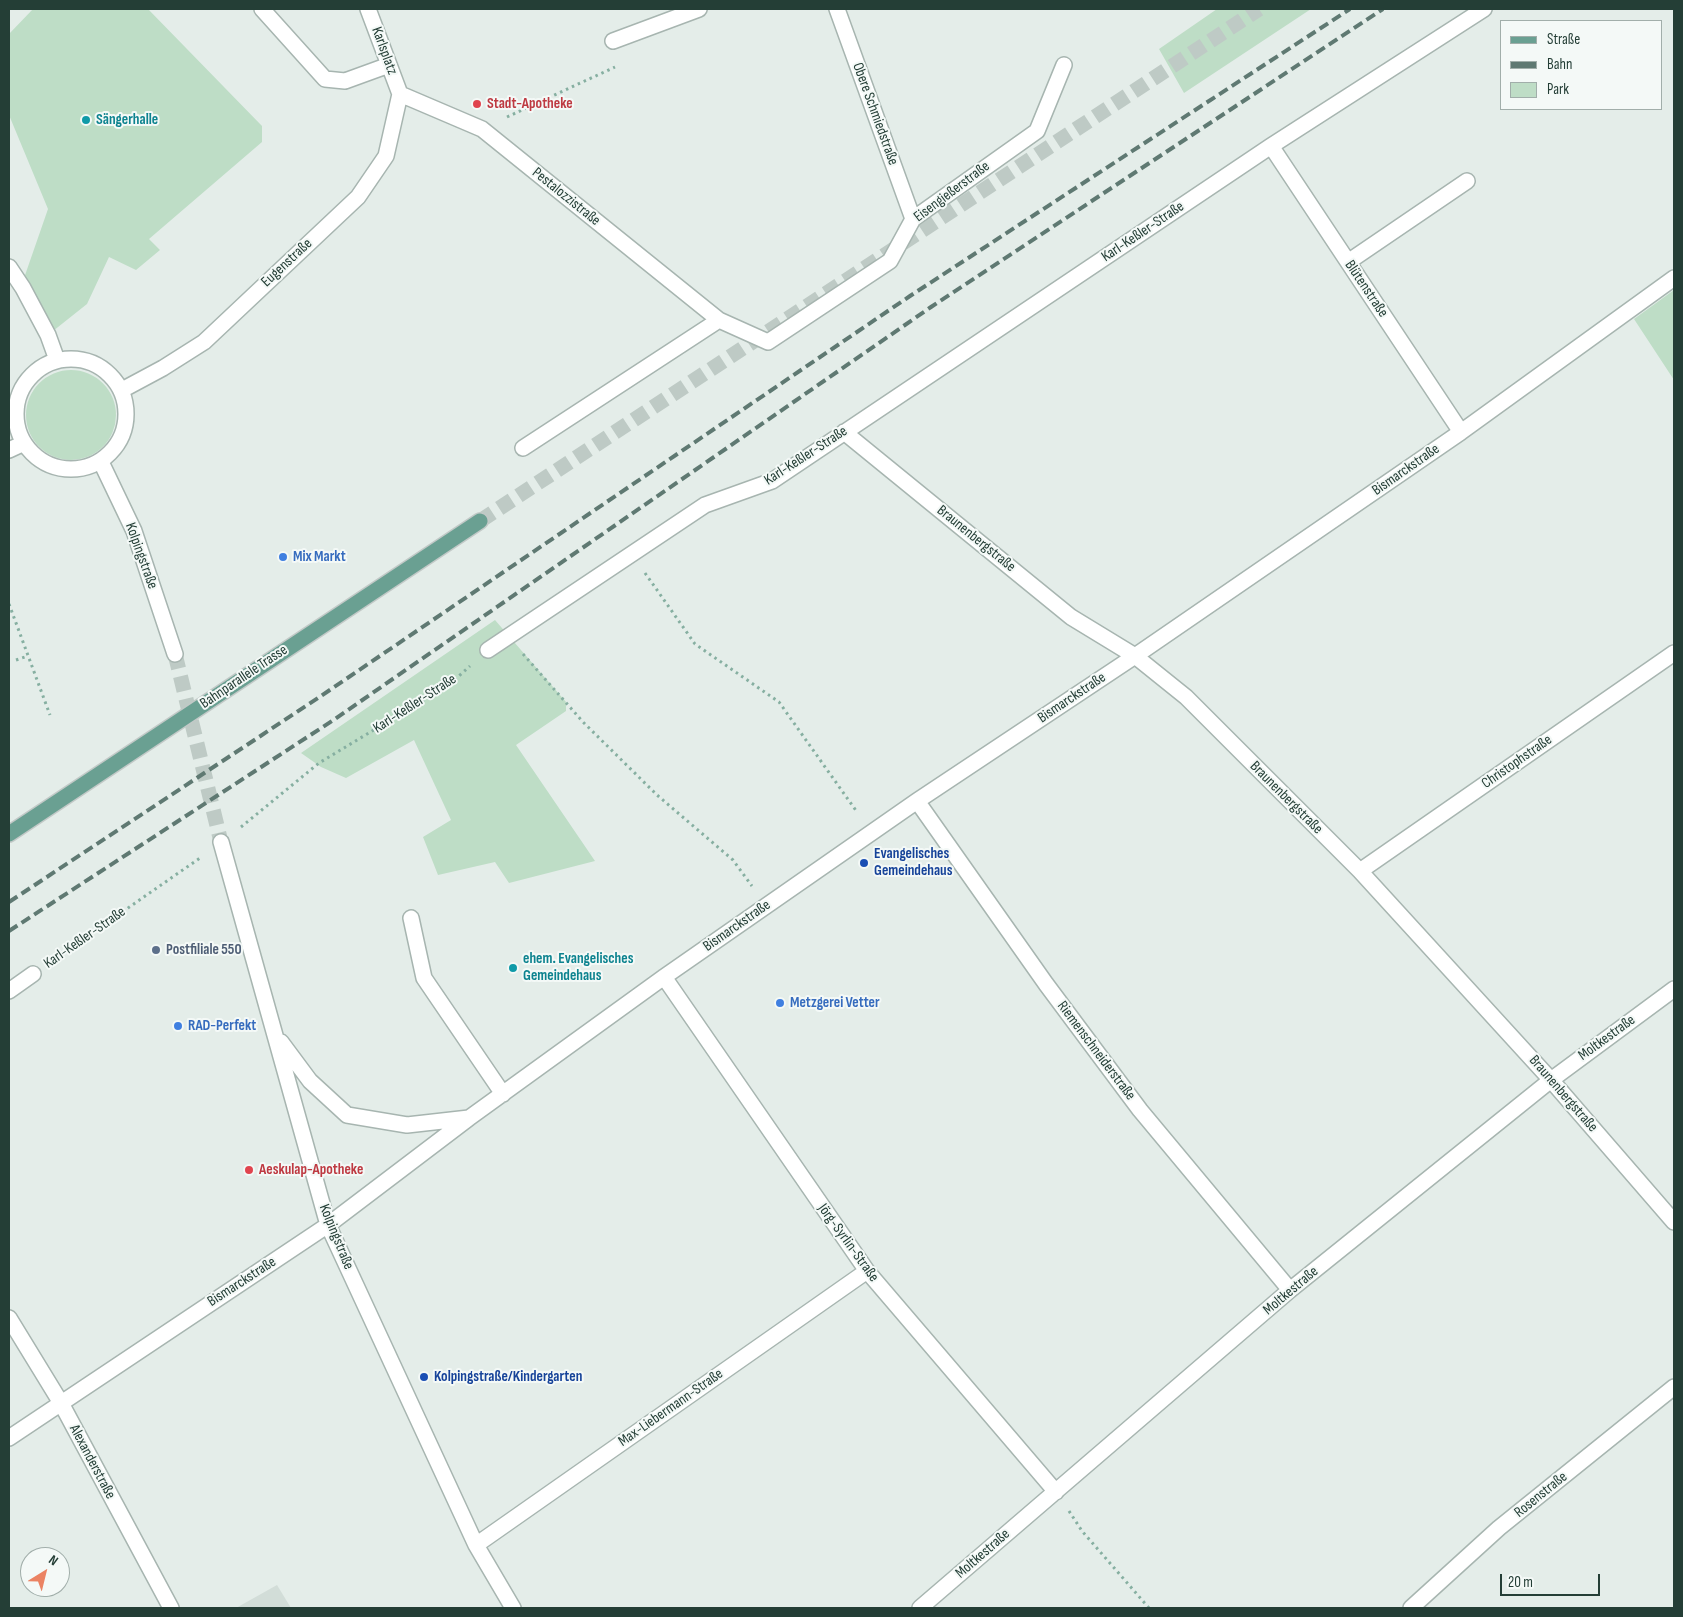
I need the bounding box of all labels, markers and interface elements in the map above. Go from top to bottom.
legend [1500,20,1663,110]
street label: Karlsplatz [367,25,401,77]
text: Straße [1547,30,1580,49]
text: Bahn [1547,55,1572,74]
street label: Obere Schmiedstraße [848,60,902,168]
text: Park [1547,80,1569,99]
place label: Stadt-Apotheke [487,95,573,113]
marker: Stadt-Apotheke [471,98,483,110]
place label: Sängerhalle [96,111,158,129]
marker: Sängerhalle [80,114,92,126]
street label: Eisengießerstraße [911,158,993,226]
street label: Pestalozzistraße [528,164,604,230]
street label: Karl-Keßler-Straße [1098,198,1188,266]
street label: Eugenstraße [258,235,316,291]
street label: Blütenstraße [1340,257,1392,321]
street label: Karl-Keßler-Straße [761,422,851,490]
street label: Bismarckstraße [1369,440,1443,500]
street label: Braunenbergstraße [933,502,1019,576]
street label: Kolpingstraße [121,520,161,592]
place label: Mix Markt [293,548,346,566]
marker: Mix Markt [277,551,289,563]
street label: Bahnparallele Trasse [197,641,291,713]
street label: Bismarckstraße [1035,669,1109,727]
street label: Karl-Keßler-Straße [370,670,460,738]
street label: Christophstraße [1478,731,1556,793]
street label: Braunenbergstraße [1246,758,1326,838]
place label: Evangelisches Gemeindehaus [874,845,952,880]
marker: Evangelisches Gemeindehaus [858,857,870,869]
street label: Bismarckstraße [700,896,774,956]
street label: Karl-Keßler-Straße [41,903,129,973]
place label: Postfiliale 550 [166,941,242,959]
marker: Postfiliale 550 [150,944,162,956]
place label: ehem. Evangelisches Gemeindehaus [523,950,633,985]
marker: ehem. Evangelisches Gemeindehaus [507,962,519,974]
place label: Metzgerei Vetter [790,994,880,1012]
marker: Metzgerei Vetter [774,997,786,1009]
street label: Riemenschneiderstraße [1053,998,1139,1104]
street label: Moltkestraße [1575,1011,1639,1065]
place label: RAD-Perfekt [188,1017,256,1035]
marker: RAD-Perfekt [172,1020,184,1032]
street label: Braunenbergstraße [1525,1052,1601,1136]
place label: Aeskulap-Apotheke [259,1161,363,1179]
marker: Aeskulap-Apotheke [243,1164,255,1176]
street label: Jörg-Syrlin-Straße [814,1200,882,1286]
street label: Kolpingstraße [315,1202,357,1272]
street label: Bismarckstraße [204,1253,280,1311]
street label: Moltkestraße [1260,1263,1322,1319]
street label: Max-Liebermann-Straße [615,1365,727,1451]
place label: Kolpingstraße/Kindergarten [434,1368,582,1386]
marker: Kolpingstraße/Kindergarten [418,1371,430,1383]
street label: Alexanderstraße [65,1422,119,1502]
street label: Rosenstraße [1511,1468,1571,1522]
street label: Moltkestraße [952,1526,1014,1582]
north arrow [20,1547,70,1597]
text: N [45,1551,62,1569]
scale bar [1503,1564,1603,1596]
text: 20 m [1508,1573,1533,1592]

